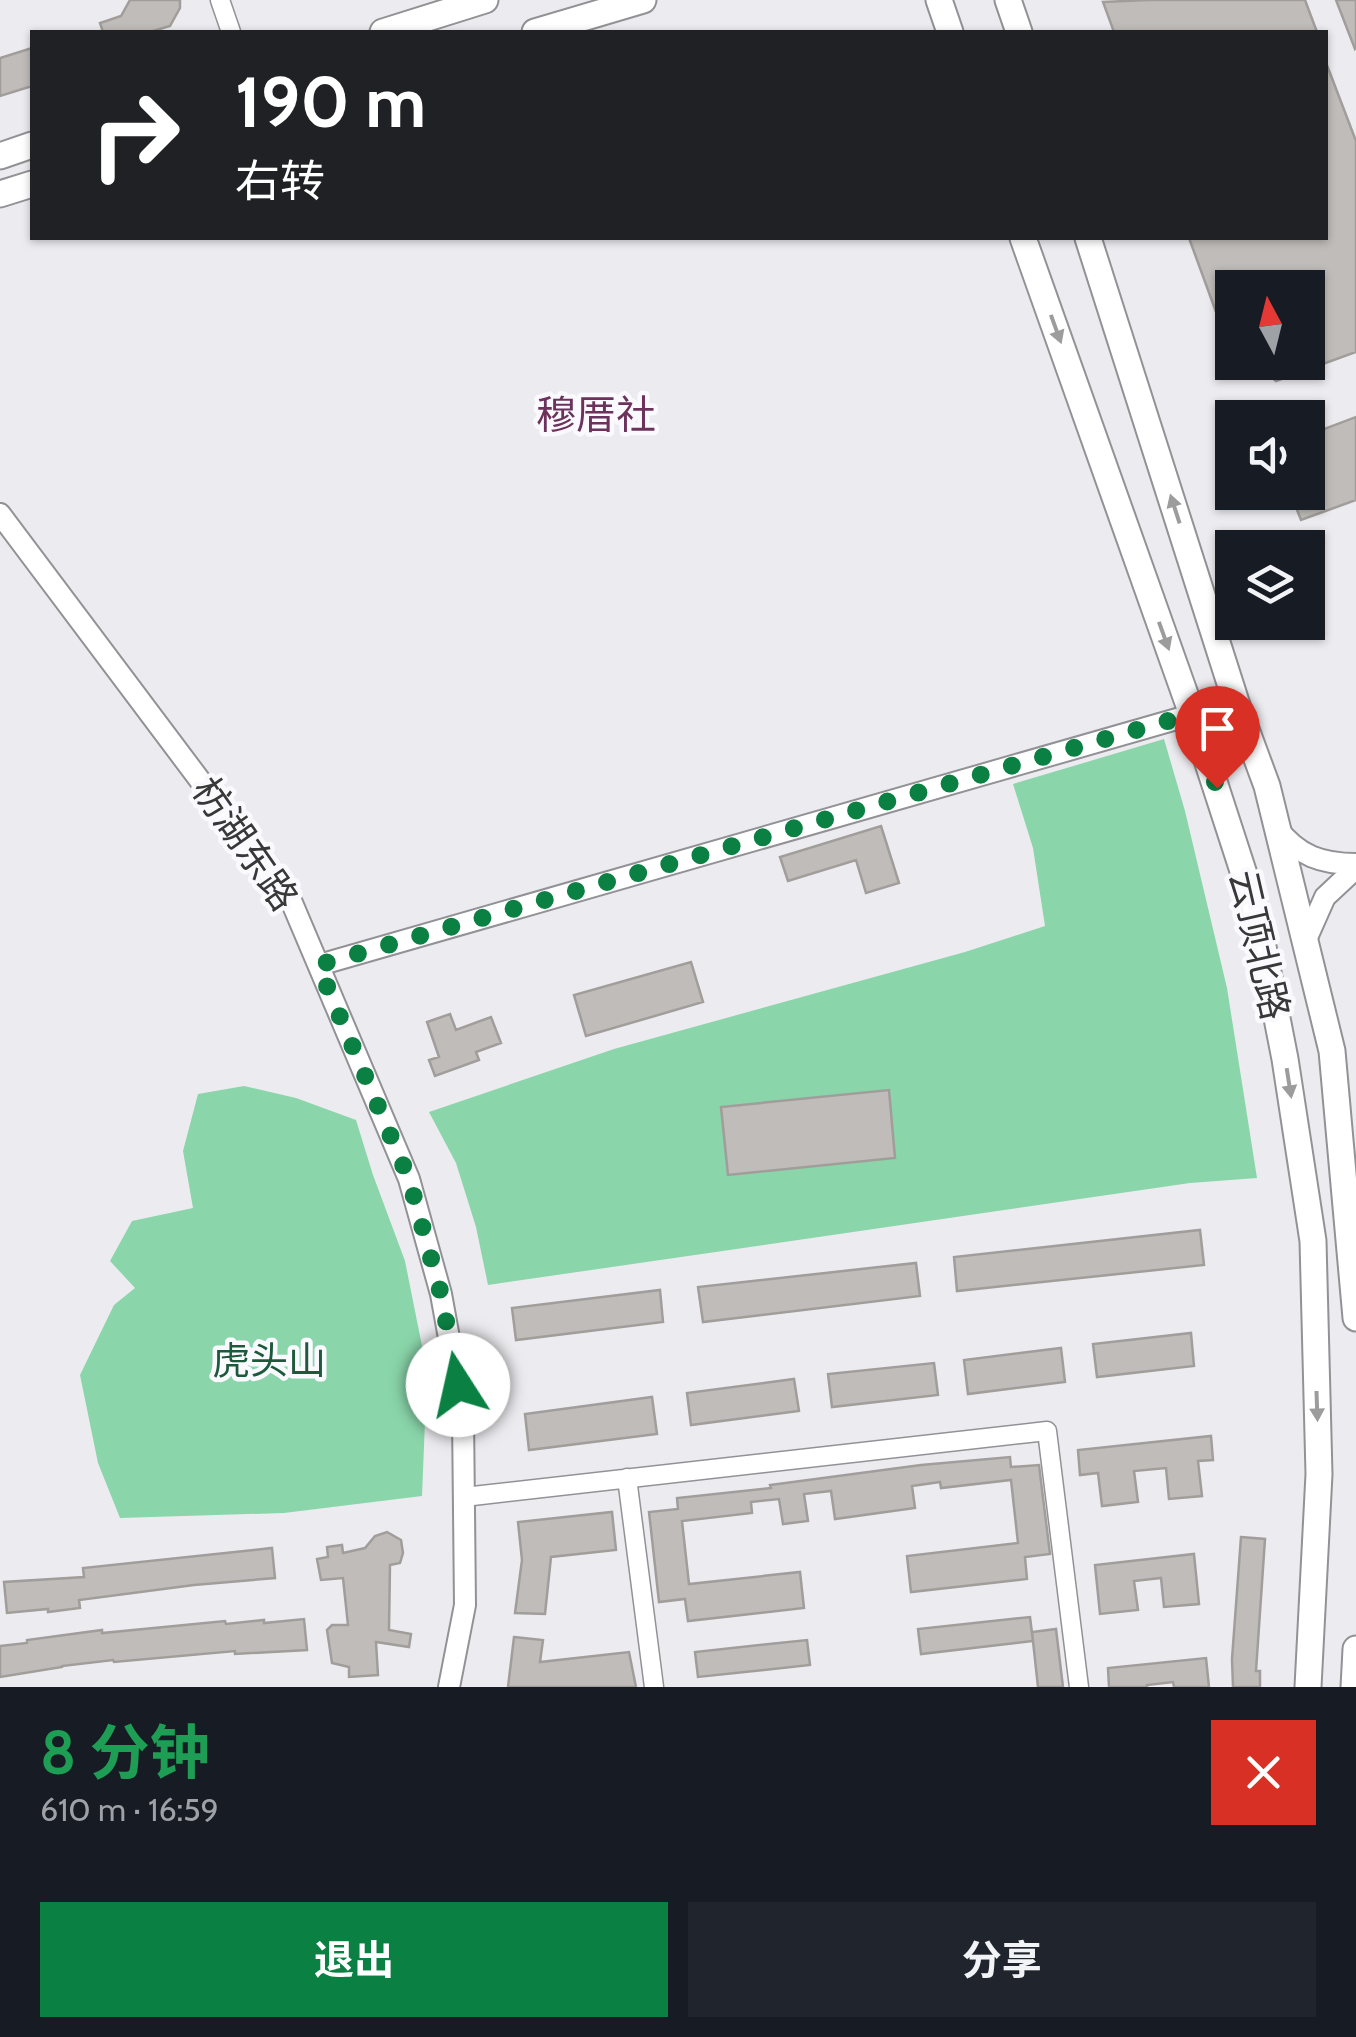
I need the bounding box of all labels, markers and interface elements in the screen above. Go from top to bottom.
text: 190 m [235,59,426,145]
icon: right [70,70,200,200]
text: 右转 [235,154,325,208]
north arrow [1215,270,1325,380]
map controls [1215,270,1325,640]
one-way arrow [1049,315,1064,345]
district label: 穆厝社 [536,390,656,439]
button: sound [1215,400,1325,510]
one-way arrow [1167,494,1182,524]
button: layers [1215,530,1325,640]
one-way arrow [1158,621,1173,651]
pin [1175,686,1260,789]
icon: arrive [1190,701,1245,756]
street label: 枋湖东路 [183,768,308,919]
street label: 云顶北路 [1219,866,1299,1024]
one-way arrow [1281,1067,1297,1099]
position arrow [406,1333,510,1437]
park label: 虎头山 [212,1337,326,1384]
one-way arrow [1310,1390,1326,1422]
text: 8 分钟 [40,1716,210,1789]
button: close [1211,1720,1316,1825]
text: 610 m · 16:59 [40,1790,219,1829]
button: 退出 [40,1902,668,2017]
button: 分享 [688,1902,1316,2017]

